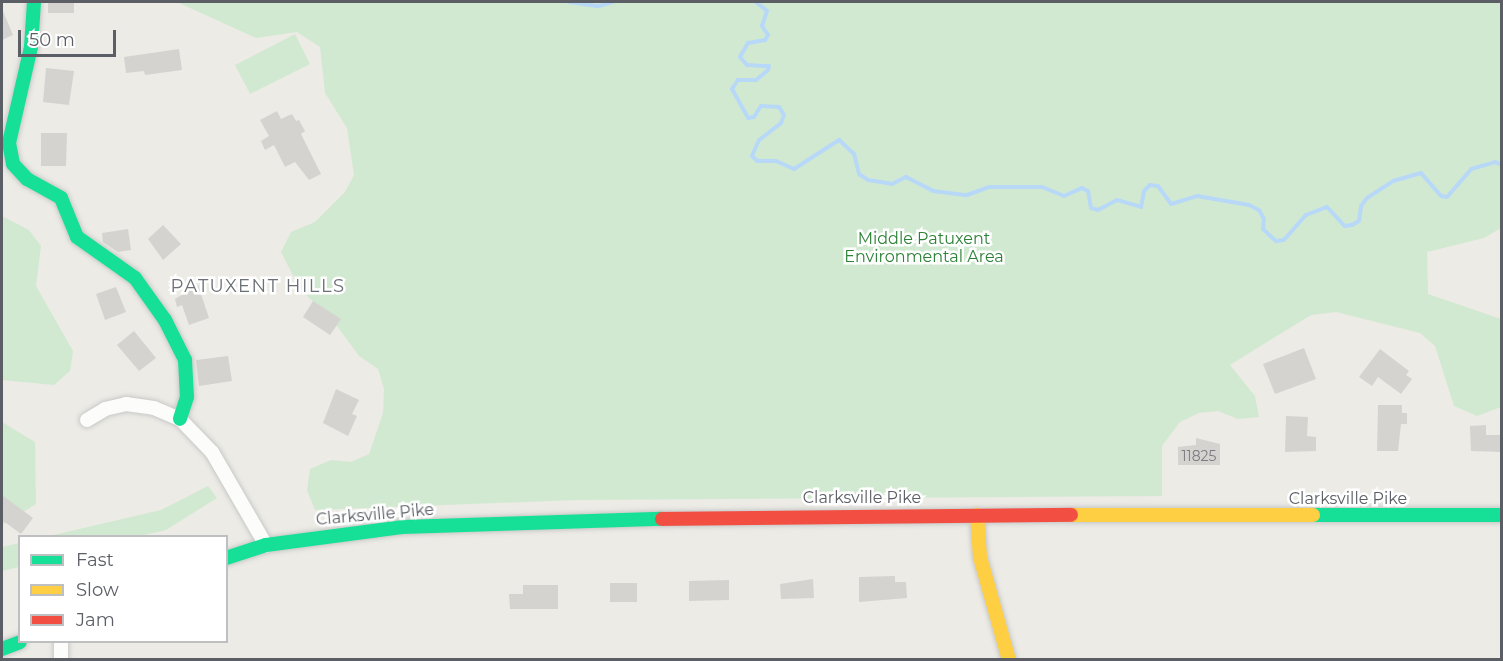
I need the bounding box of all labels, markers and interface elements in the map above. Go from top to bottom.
scale bar [21,18,118,56]
text: 50 m [29,29,75,51]
park label: Middle Patuxent Environmental Area [844,229,1004,267]
district label: PATUXENT HILLS [171,275,345,297]
house number: 11825 [1182,448,1216,464]
street label: Clarksville Pike [803,488,921,508]
street label: Clarksville Pike [1289,489,1407,509]
street label: Clarksville Pike [315,500,435,530]
legend [18,535,228,643]
text: Fast [76,549,114,571]
text: Slow [76,579,119,601]
text: Jam [76,609,115,631]

